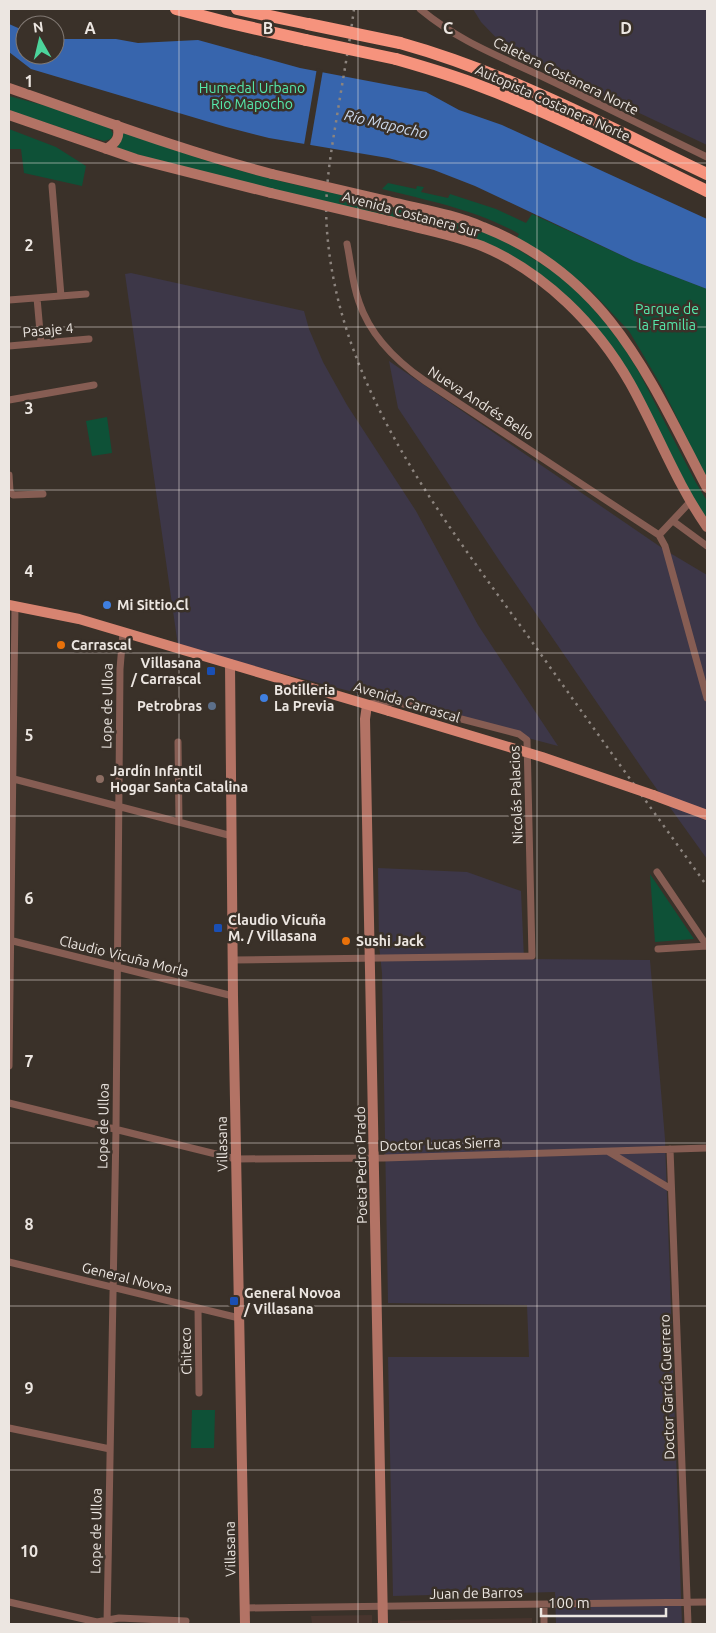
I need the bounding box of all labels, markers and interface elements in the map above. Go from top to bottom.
north arrow [15,15,65,65]
text: N [32,18,44,36]
text: A [84,19,96,37]
text: B [263,19,273,37]
text: C [443,19,453,37]
text: D [620,19,632,37]
street label: Caletera Costanera Norte [491,34,641,118]
street label: Autopista Costanera Norte [473,62,633,144]
text: 1 [24,72,34,90]
park label: Humedal Urbano Río Mapocho [199,80,305,112]
water label: Río Mapocho [343,106,429,142]
street label: Avenida Costanera Sur [341,188,482,240]
text: 2 [24,236,34,254]
park label: Parque de la Familia [635,301,699,333]
street label: Pasaje 4 [22,320,74,340]
street label: Nueva Andrés Bello [425,363,537,443]
text: 3 [24,399,34,417]
text: 4 [24,562,34,580]
place label: Mi Sittio.Cl [117,597,189,613]
marker: Mi Sittio.Cl [101,599,113,611]
place label: Carrascal [71,637,132,653]
marker: Carrascal [55,639,67,651]
place label: Villasana / Carrascal [130,655,201,687]
street label: Lope de Ulloa [98,663,116,749]
marker: Villasana / Carrascal [205,665,217,677]
street label: Avenida Carrascal [352,678,462,726]
place label: Botilleria La Previa [274,682,335,714]
marker: Botilleria La Previa [258,692,270,704]
place label: Petrobras [137,698,202,714]
marker: Petrobras [206,700,218,712]
text: 5 [24,726,34,744]
street label: Nicolás Palacios [506,745,526,845]
place label: Jardín Infantil Hogar Santa Catalina [110,763,248,795]
marker: Jardín Infantil Hogar Santa Catalina [94,773,106,785]
text: 6 [24,889,34,907]
place label: Claudio Vicuña M. / Villasana [228,912,326,944]
marker: Claudio Vicuña M. / Villasana [212,922,224,934]
street label: Claudio Vicuña Morla [58,932,190,980]
place label: Sushi Jack [356,933,424,949]
marker: Sushi Jack [340,935,352,947]
text: 7 [24,1052,34,1070]
street label: Lope de Ulloa [94,1083,112,1169]
street label: Poeta Pedro Prado [352,1106,370,1224]
street label: Villasana [214,1116,230,1172]
street label: Doctor Lucas Sierra [379,1134,501,1154]
text: 8 [24,1215,34,1233]
street label: General Novoa [80,1259,174,1297]
place label: General Novoa / Villasana [243,1285,341,1317]
marker: General Novoa / Villasana [228,1295,240,1307]
street label: Doctor García Guerrero [656,1314,678,1460]
street label: Chiteco [178,1327,194,1375]
text: 9 [24,1379,34,1397]
street label: Lope de Ulloa [87,1488,105,1574]
street label: Villasana [222,1521,238,1577]
text: 10 [20,1542,38,1560]
street label: Juan de Barros [429,1584,523,1602]
scale bar [541,1586,666,1618]
text: 100 m [548,1594,590,1611]

